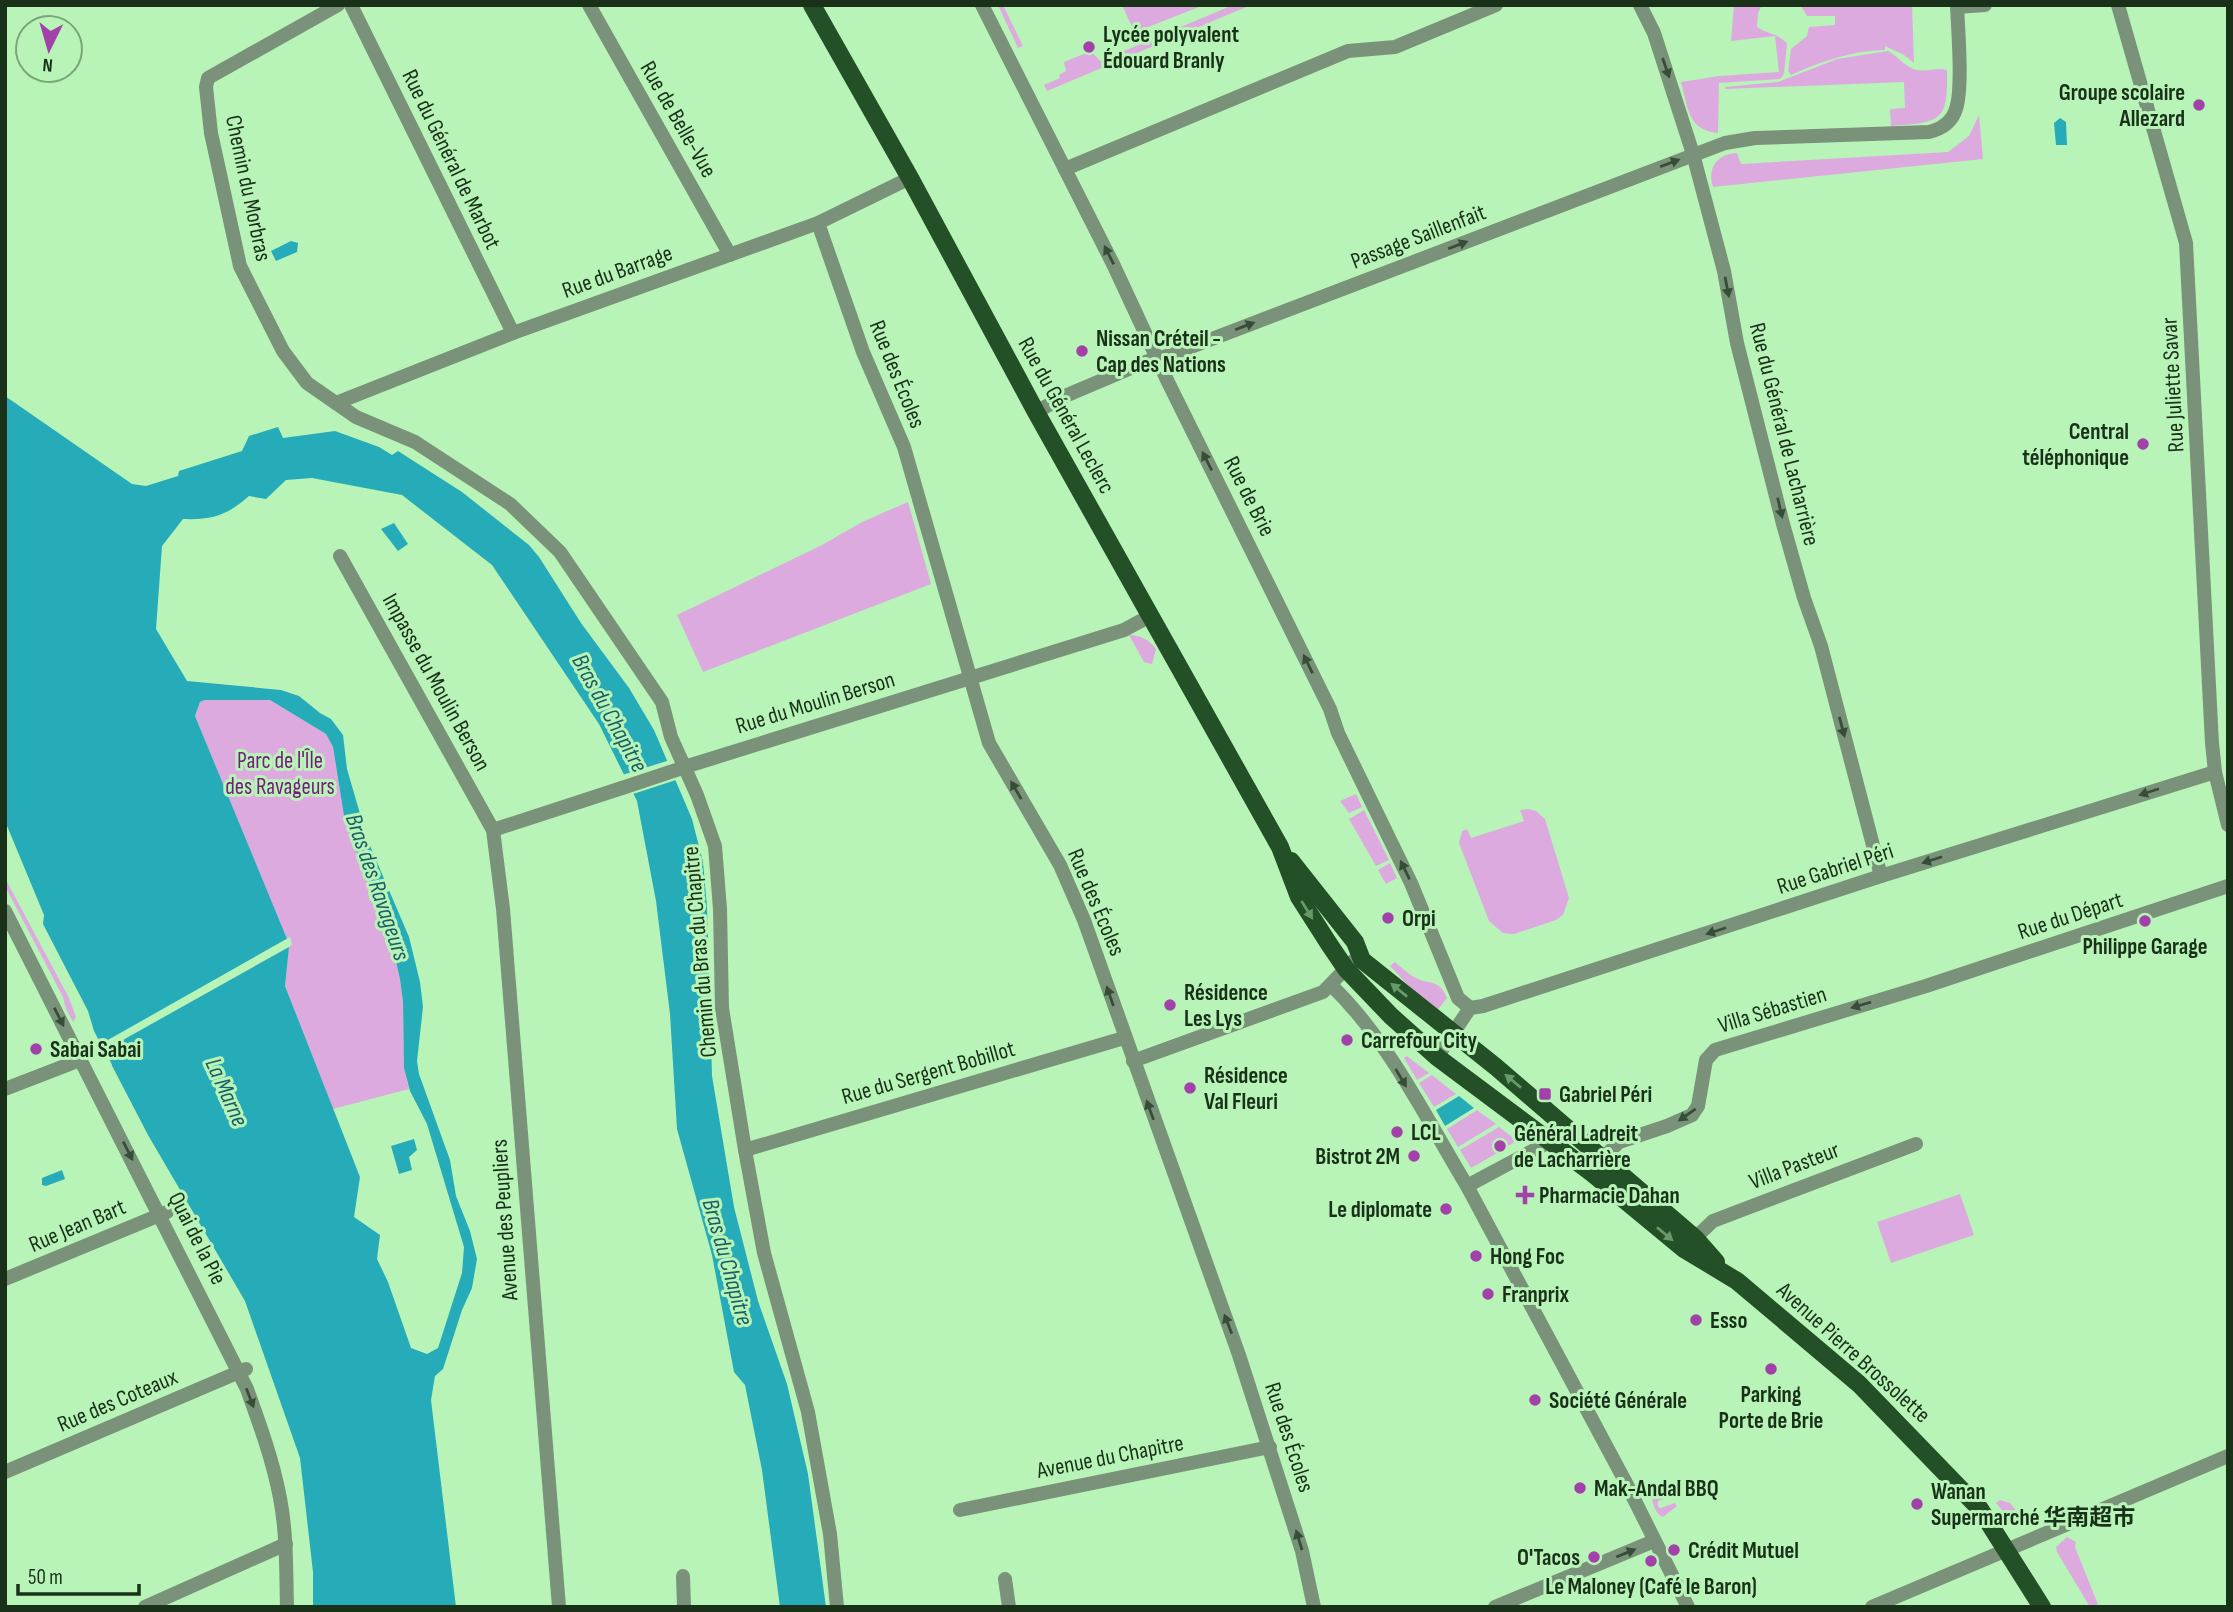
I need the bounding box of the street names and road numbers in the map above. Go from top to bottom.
street label: Rue de Belle-Vue [634,56,723,183]
street label: Rue du Général de Marbot [395,65,507,254]
street label: Chemin du Morbras [219,113,277,264]
street label: Passage Saillenfait [1347,198,1490,276]
street label: Rue du Barrage [558,239,676,305]
street label: Rue des Écoles [863,316,931,432]
street label: Rue Juliette Savar [2155,316,2191,453]
street label: Rue du Général de Lacharrière [1743,320,1825,549]
street label: Rue du Général Leclerc [1012,332,1121,499]
street label: Rue de Brie [1217,452,1281,541]
street label: Impasse du Moulin Berson [376,589,496,776]
street label: Rue du Moulin Berson [732,665,898,740]
street label: Rue Gabriel Péri [1774,837,1897,901]
street label: Chemin du Bras du Chapitre [677,845,723,1059]
street label: Rue des Écoles [1061,845,1131,960]
street label: Rue du Départ [2014,886,2126,946]
street label: Villa Sébastien [1715,980,1830,1040]
street label: Rue du Sergent Bobillot [838,1035,1018,1111]
street label: Villa Pasteur [1745,1136,1844,1196]
street label: Avenue des Peupliers [485,1138,525,1302]
street label: Quai de la Pie [162,1187,232,1289]
street label: Rue Jean Bart [25,1193,130,1259]
street label: Avenue Pierre Brossolette [1770,1276,1936,1429]
street label: Rue des Coteaux [53,1363,182,1439]
street label: Rue des Écoles [1258,1379,1320,1496]
street label: Avenue du Chapitre [1033,1429,1186,1485]

